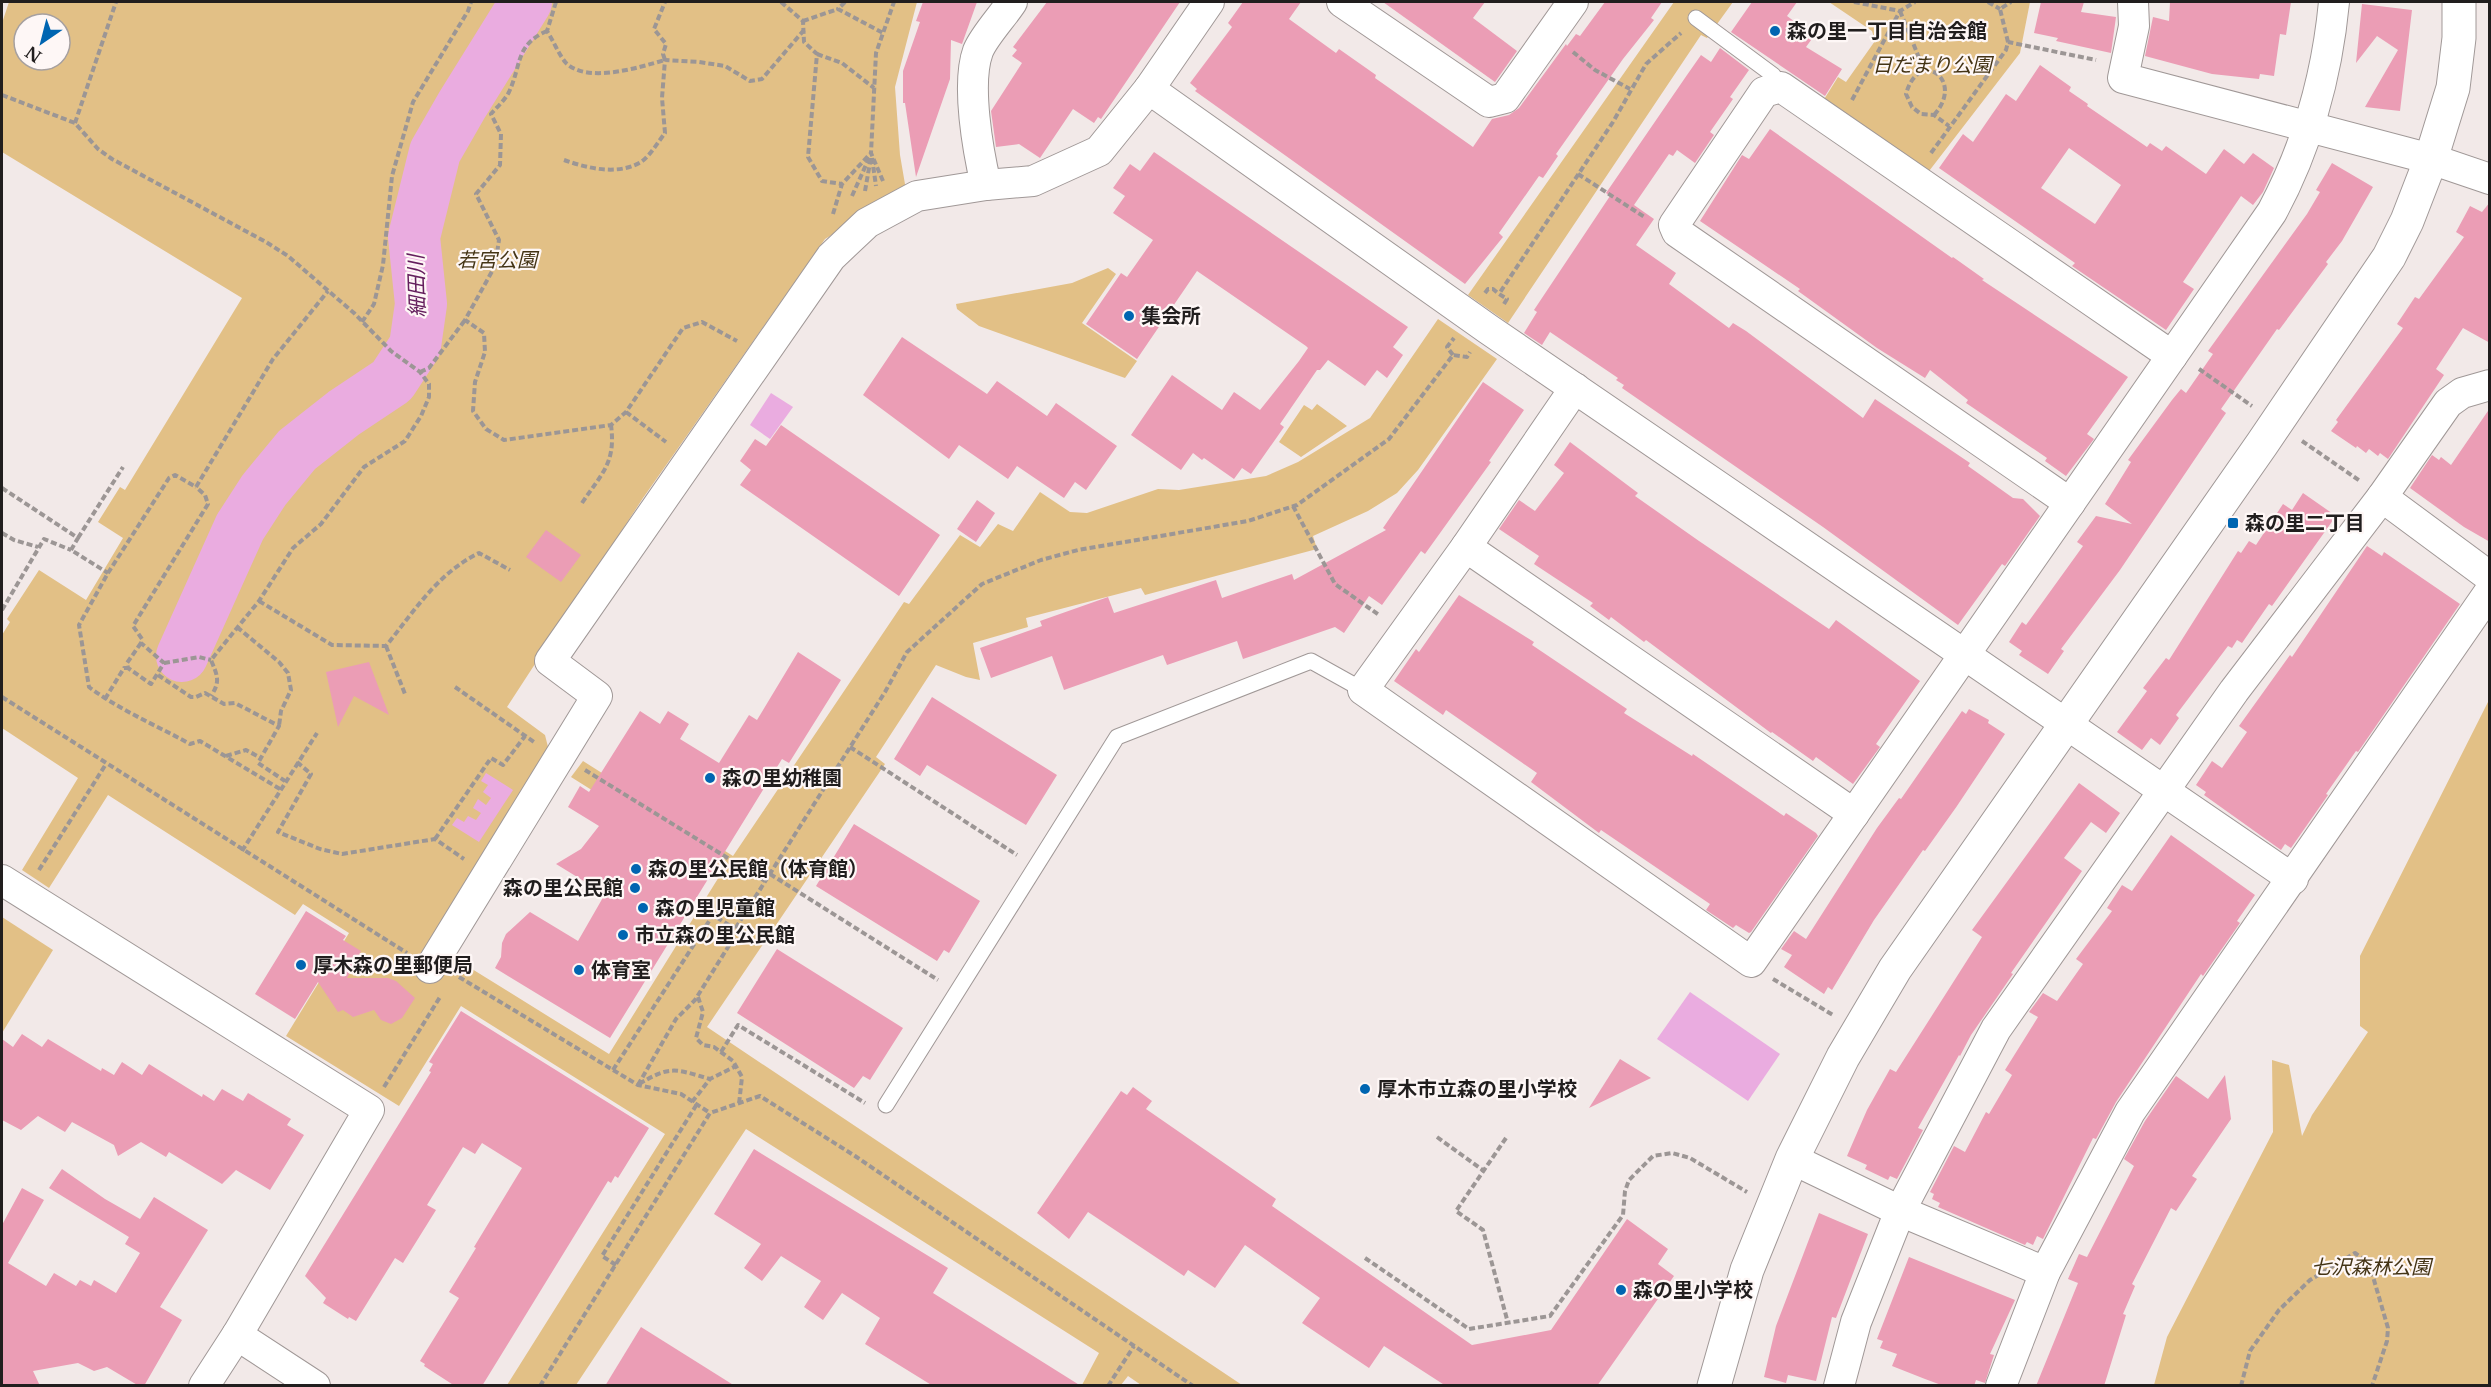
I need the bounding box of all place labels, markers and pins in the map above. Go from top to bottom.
place label: 森の里一丁目自治会館 [1787,19,1987,43]
marker: 森の里一丁目自治会館 [1768,24,1782,38]
place label: 集会所 [1141,304,1201,328]
marker: 集会所 [1122,309,1136,323]
place label: 森の里二丁目 [2245,511,2365,535]
marker: 森の里二丁目 [2226,516,2240,530]
place label: 森の里幼稚園 [722,766,842,790]
marker: 森の里幼稚園 [703,771,717,785]
place label: 森の里公民館（体育館） [648,857,868,881]
marker: 森の里公民館（体育館） [629,862,643,876]
place label: 森の里公民館 [503,876,623,900]
marker: 森の里公民館 [628,881,642,895]
place label: 森の里児童館 [655,896,775,920]
marker: 森の里児童館 [636,901,650,915]
place label: 市立森の里公民館 [635,923,795,947]
marker: 市立森の里公民館 [616,928,630,942]
place label: 厚木森の里郵便局 [313,953,473,977]
marker: 厚木森の里郵便局 [294,958,308,972]
place label: 体育室 [591,958,651,982]
marker: 体育室 [572,963,586,977]
place label: 厚木市立森の里小学校 [1377,1077,1577,1101]
marker: 厚木市立森の里小学校 [1358,1082,1372,1096]
place label: 森の里小学校 [1633,1278,1753,1302]
marker: 森の里小学校 [1614,1283,1628,1297]

